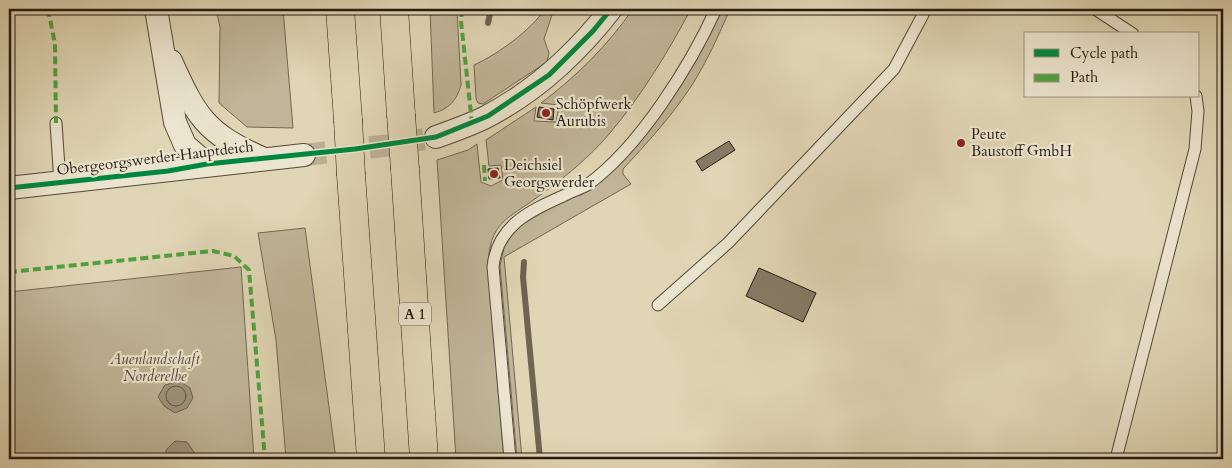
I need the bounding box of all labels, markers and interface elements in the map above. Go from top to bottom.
legend [1024,32,1200,98]
text: Cycle path [1070,43,1139,63]
text: Path [1070,67,1099,87]
place label: Schöpfwerk Aurubis [556,94,632,131]
marker: Schöpfwerk Aurubis [540,107,552,119]
place label: Peute Baustoff GmbH [971,124,1072,161]
street label: Obergeorgswerder Hauptdeich [55,136,255,180]
marker: Peute Baustoff GmbH [955,137,967,149]
place label: Deichsiel Georgswerder [504,155,595,192]
marker: Deichsiel Georgswerder [488,168,500,180]
road number: A 1 [399,302,431,326]
park label: Auenlandschaft Norderelbe [109,349,200,386]

